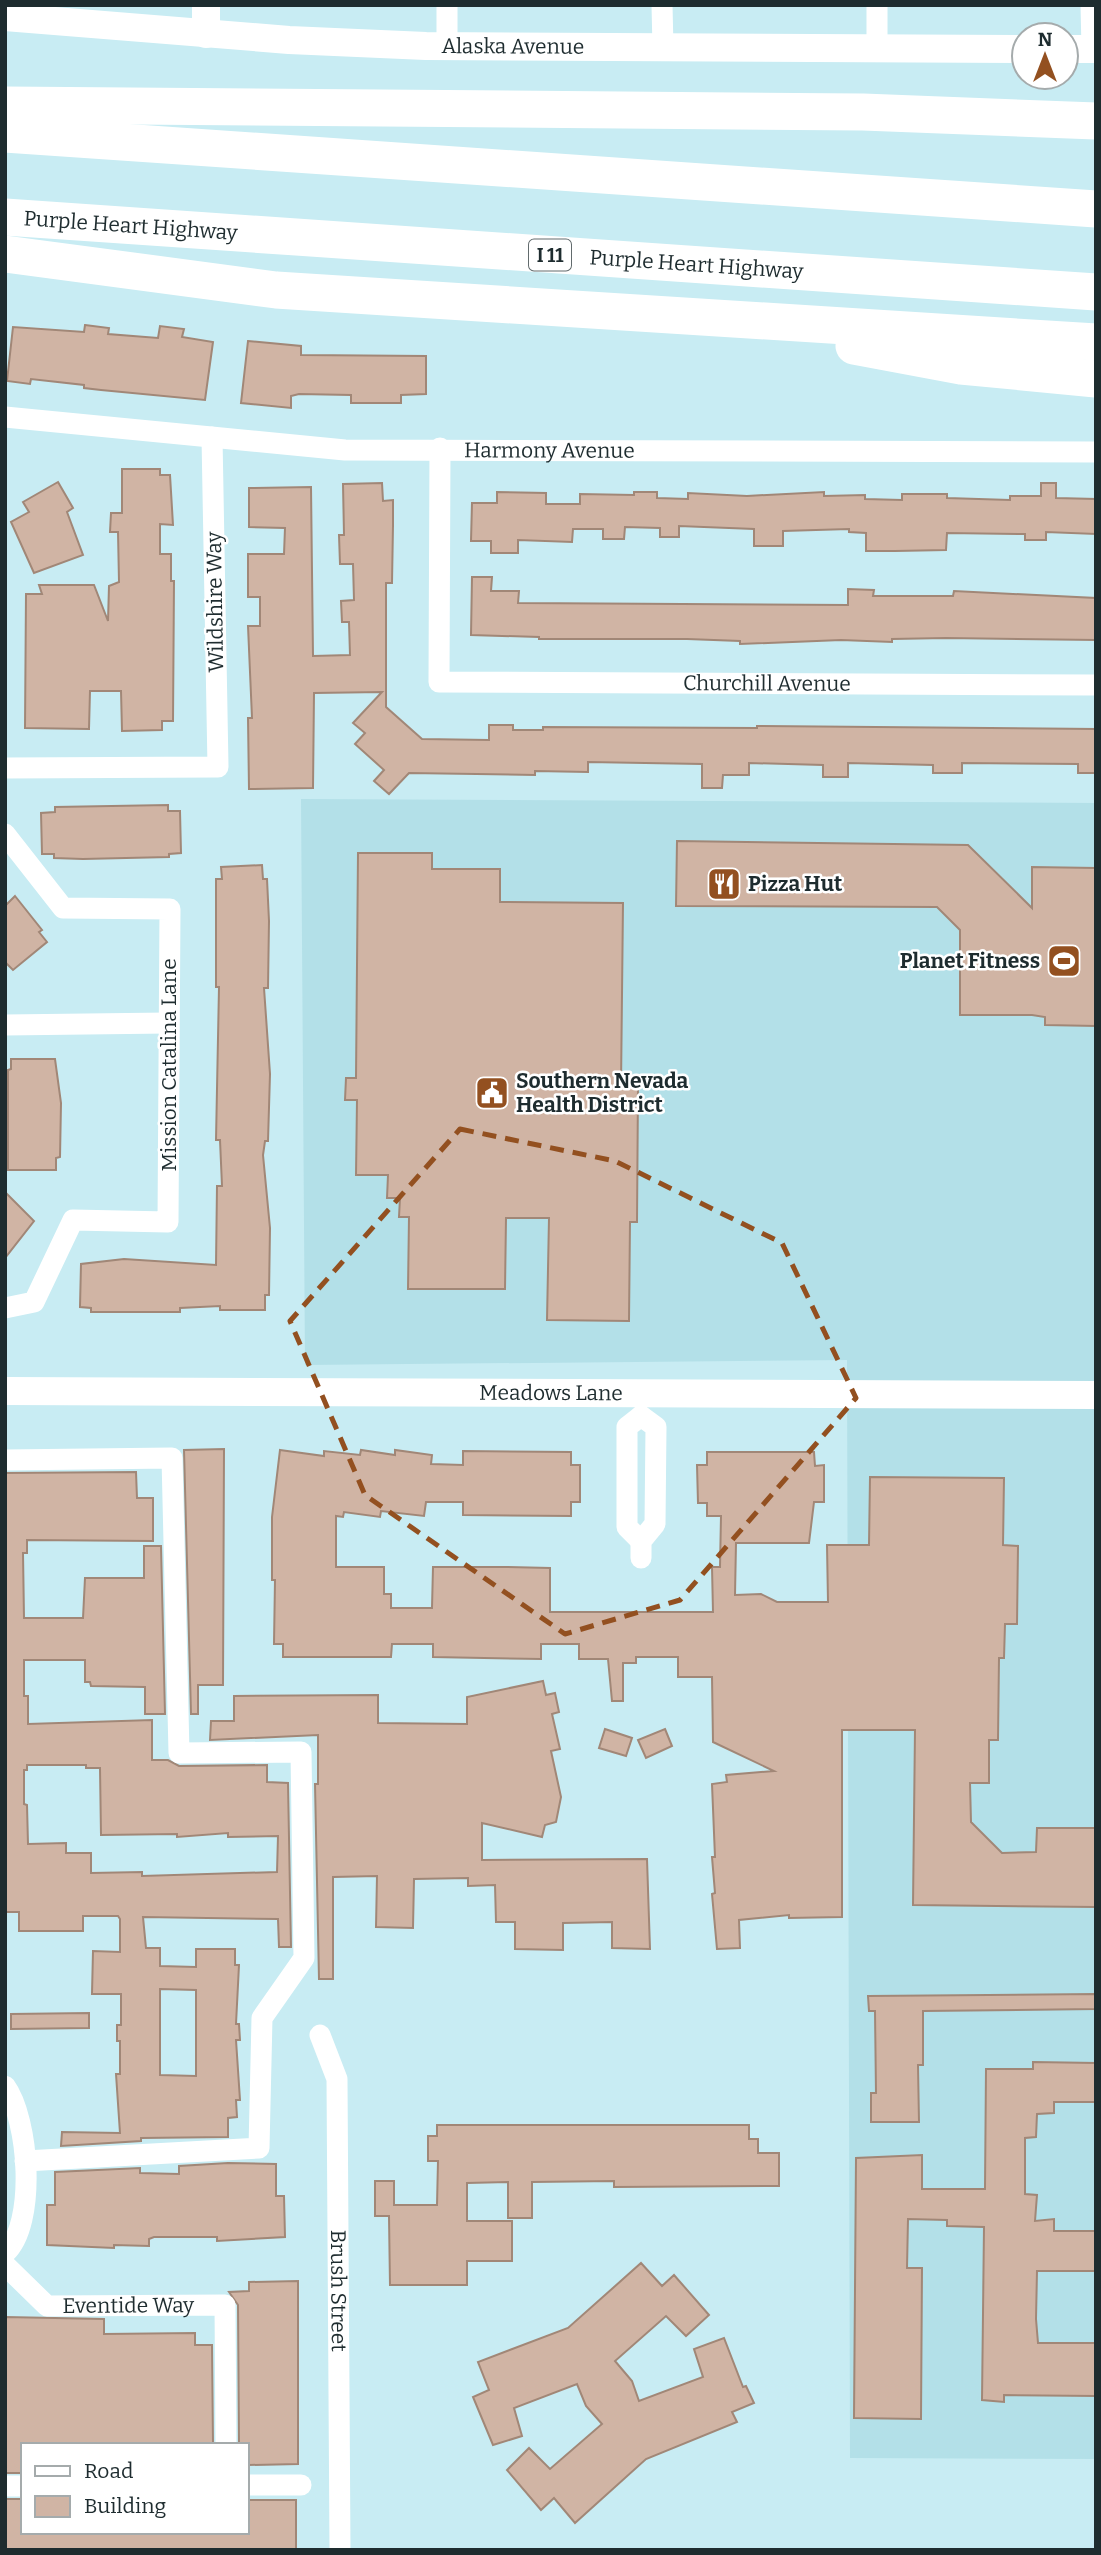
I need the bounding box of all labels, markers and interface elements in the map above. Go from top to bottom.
north arrow [1010,21,1080,91]
text: N [1038,28,1053,51]
street label: Alaska Avenue [441,33,584,60]
street label: Purple Heart Highway [23,205,239,246]
road number: I 11 [529,240,571,270]
street label: Purple Heart Highway [589,244,805,285]
street label: Harmony Avenue [464,437,635,464]
street label: Wildshire Way [201,530,229,673]
street label: Churchill Avenue [683,670,851,697]
restaurant icon: Pizza Hut [705,865,743,903]
place label: Pizza Hut [748,871,843,897]
sports icon: Planet Fitness [1045,942,1083,980]
place label: Planet Fitness [900,948,1040,974]
street label: Mission Catalina Lane [156,958,182,1172]
place label: Southern Nevada Health District [516,1068,689,1118]
public building icon: Southern Nevada Health District [473,1074,511,1112]
street label: Meadows Lane [479,1380,623,1406]
street label: Brush Street [325,2230,352,2352]
street label: Eventide Way [62,2292,195,2319]
legend [21,2443,248,2534]
text: Road [84,2458,133,2484]
text: Building [84,2493,167,2519]

